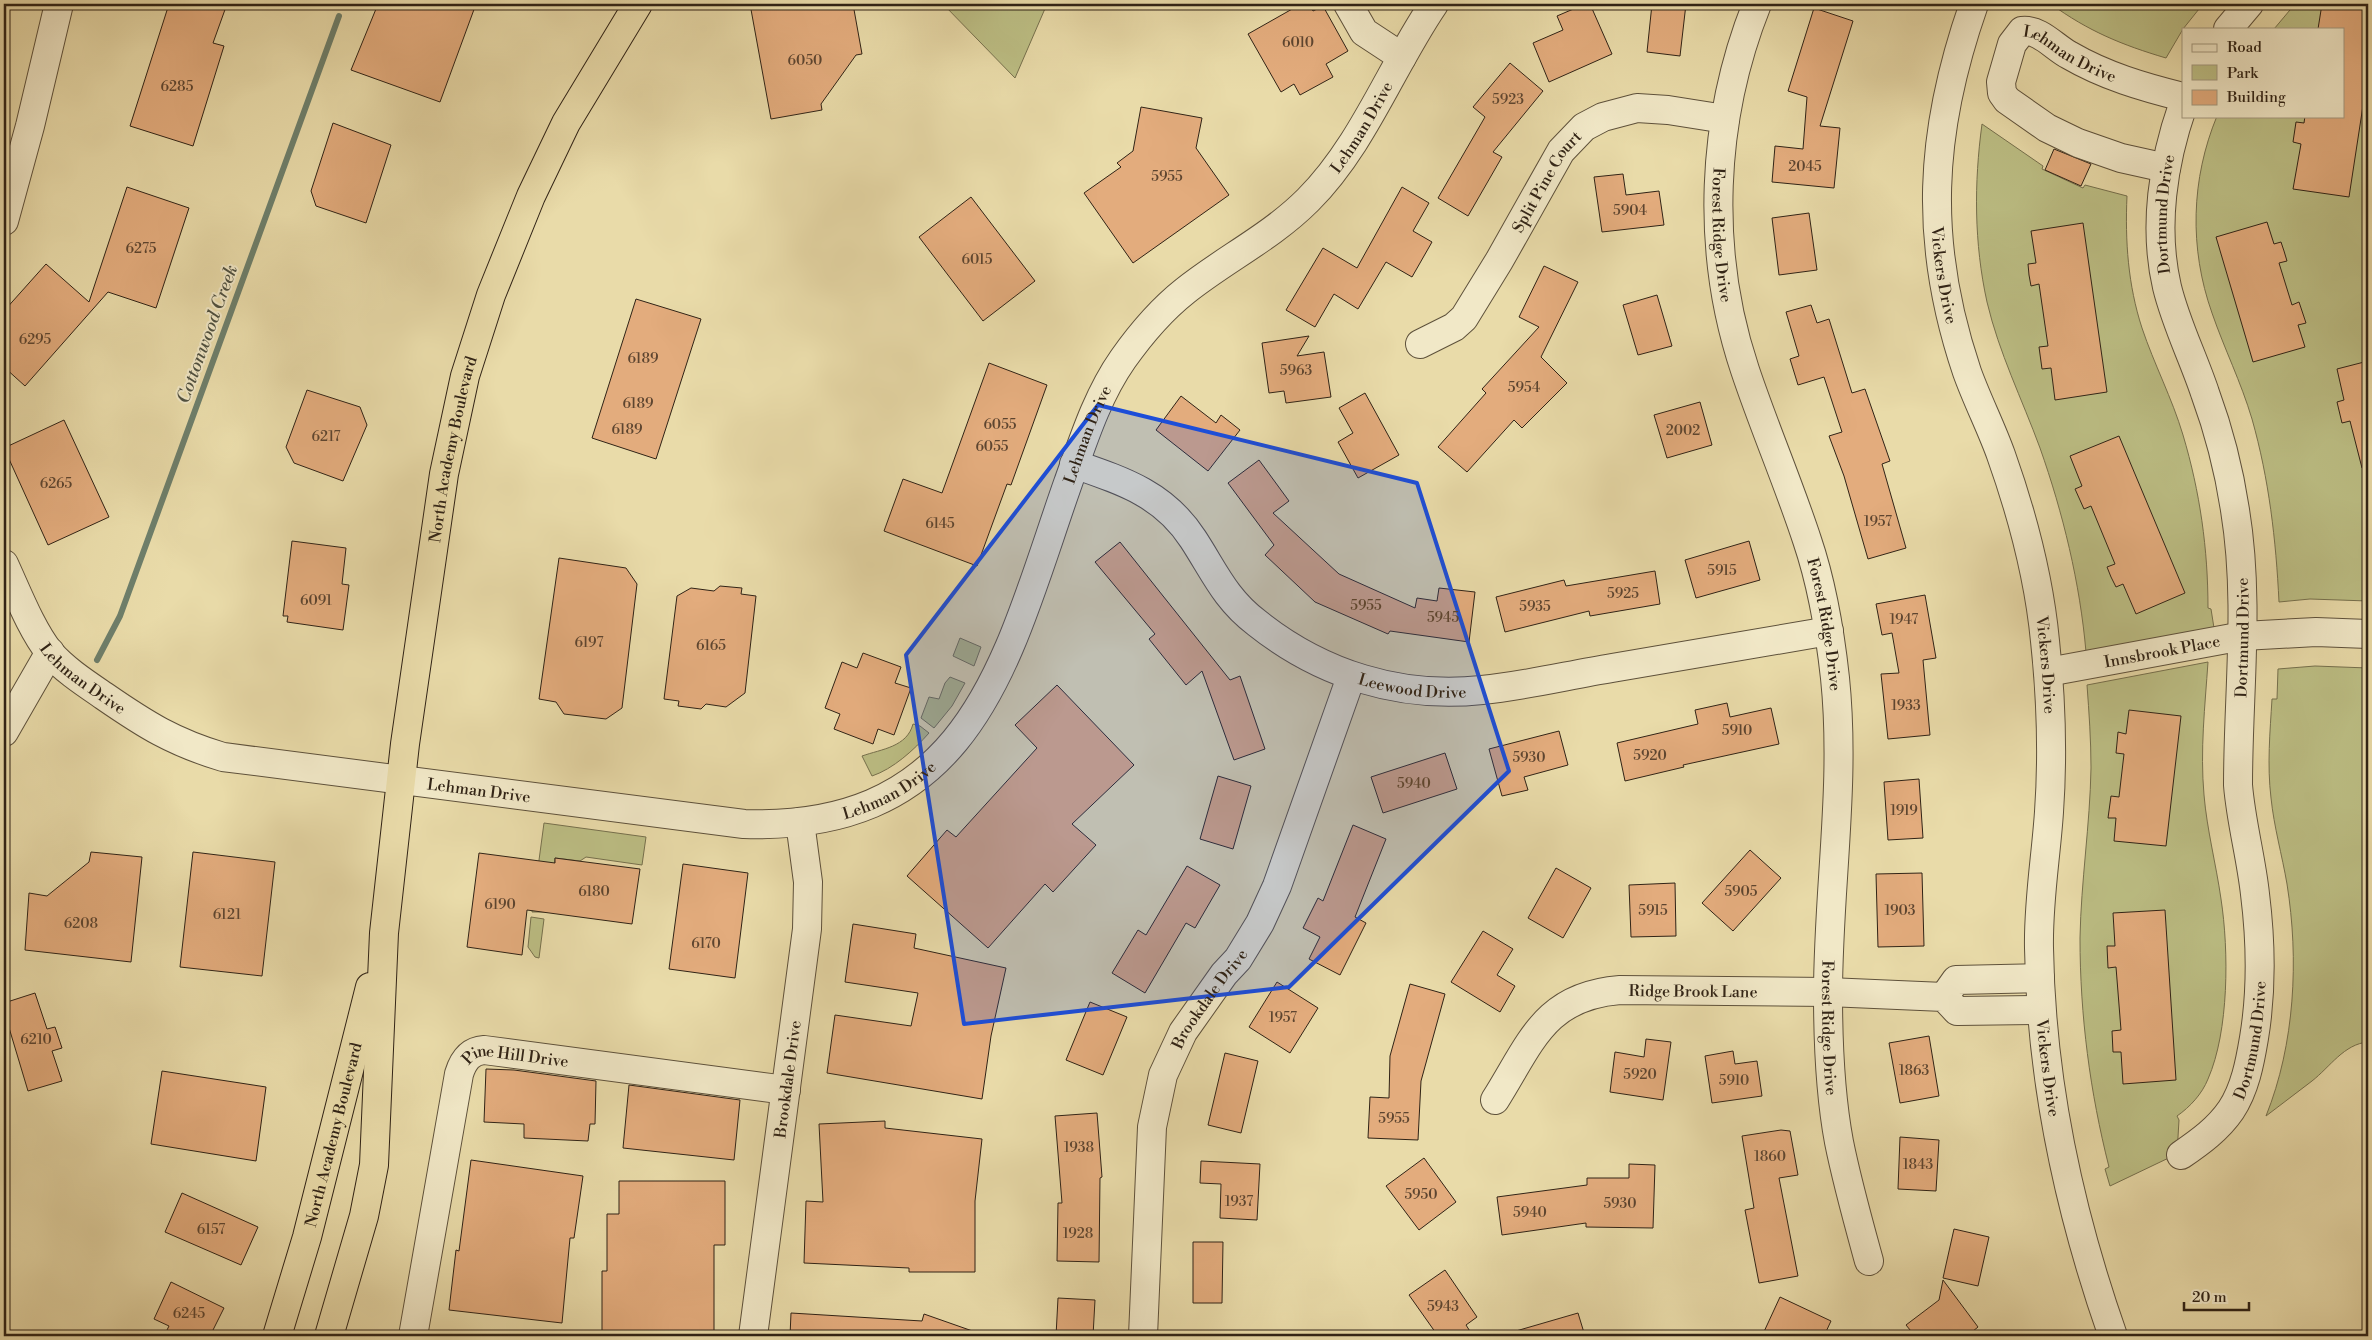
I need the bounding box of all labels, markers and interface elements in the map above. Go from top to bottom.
street label: Lehman Drive [2022,21,2119,87]
legend [2182,28,2344,118]
house number: 6010 [1282,34,1314,52]
text: Road [2227,38,2262,57]
house number: 6050 [788,52,822,70]
text: Park [2227,64,2259,83]
house number: 6285 [161,78,194,96]
street label: Lehman Drive [1326,78,1398,178]
text: Building [2226,88,2286,107]
house number: 5923 [1492,91,1524,109]
street label: Split Pine Court [1508,127,1586,236]
street label: Dortmund Drive [2151,153,2180,276]
house number: 2045 [1788,158,1822,176]
street label: Forest Ridge Drive [1707,167,1736,304]
house number: 5955 [1151,168,1183,186]
house number: 5904 [1613,202,1647,220]
street label: Vickers Drive [1927,225,1961,326]
house number: 6275 [126,240,157,258]
house number: 6015 [961,251,993,269]
water label: Cottonwood Creek [172,262,243,406]
house number: 6295 [19,331,52,349]
house number: 6189 [628,350,658,368]
street label: North Academy Boulevard [425,354,482,544]
house number: 5963 [1280,362,1312,380]
house number: 5954 [1508,379,1540,397]
street label: Lehman Drive [1060,382,1116,487]
house number: 6189 [623,395,653,413]
house number: 6055 [983,416,1017,434]
house number: 6189 [612,421,642,439]
house number: 2002 [1666,422,1700,440]
house number: 6217 [312,428,341,446]
house number: 6055 [975,438,1009,456]
house number: 6265 [40,475,73,493]
house number: 1957 [1864,513,1892,531]
house number: 6145 [925,515,955,533]
street label: Forest Ridge Drive [1802,555,1845,692]
house number: 5915 [1707,562,1737,580]
street label: Dortmund Drive [2231,577,2254,698]
house number: 5925 [1607,585,1639,603]
house number: 6091 [300,592,332,610]
house number: 5955 [1350,597,1382,615]
house number: 5935 [1519,598,1551,616]
house number: 5945 [1427,609,1459,627]
house number: 1947 [1890,611,1918,629]
street label: Vickers Drive [2031,614,2059,714]
street label: Innsbrook Place [2103,631,2222,672]
house number: 6197 [574,634,604,652]
house number: 6165 [696,637,726,655]
street label: Lehman Drive [35,639,129,719]
street label: Leewood Drive [1356,669,1467,703]
house number: 1933 [1891,697,1921,715]
house number: 5910 [1722,722,1752,740]
house number: 5920 [1633,747,1667,765]
house number: 5930 [1512,749,1546,767]
street label: Lehman Drive [840,757,940,824]
street label: Lehman Drive [426,774,532,807]
house number: 5940 [1397,775,1431,793]
house number: 1919 [1890,802,1918,820]
house number: 6180 [578,883,610,901]
house number: 5905 [1724,883,1758,901]
house number: 6190 [484,896,516,914]
house number: 5915 [1638,902,1668,920]
house number: 1903 [1884,902,1916,920]
house number: 6121 [213,906,241,924]
house number: 6208 [64,915,98,933]
house number: 6170 [691,935,721,953]
street label: Brookdale Drive [1167,946,1253,1053]
street label: Forest Ridge Drive [1817,960,1841,1096]
street label: Ridge Brook Lane [1629,981,1758,1002]
street label: Dortmund Drive [2229,981,2271,1103]
house number: 1957 [1269,1009,1297,1027]
street label: Vickers Drive [2031,1017,2064,1118]
street label: Brookdale Drive [770,1019,806,1140]
house number: 6210 [20,1031,52,1049]
street label: North Academy Boulevard [301,1040,367,1229]
street label: Pine Hill Drive [458,1041,570,1072]
house number: 1863 [1899,1062,1930,1080]
house number: 5920 [1623,1066,1657,1084]
house number: 5910 [1719,1072,1749,1090]
house number: 5955 [1378,1110,1410,1128]
house number: 1938 [1064,1139,1094,1157]
house number: 1860 [1754,1148,1786,1166]
house number: 1843 [1903,1156,1934,1174]
house number: 5950 [1404,1186,1438,1204]
house number: 1937 [1225,1193,1253,1211]
house number: 5930 [1603,1195,1637,1213]
house number: 5940 [1513,1204,1547,1222]
house number: 6157 [197,1221,225,1239]
house number: 1928 [1063,1225,1093,1243]
scale bar [2184,1280,2250,1312]
text: 20 m [2192,1288,2227,1307]
house number: 5943 [1427,1298,1459,1316]
house number: 6245 [173,1305,206,1323]

